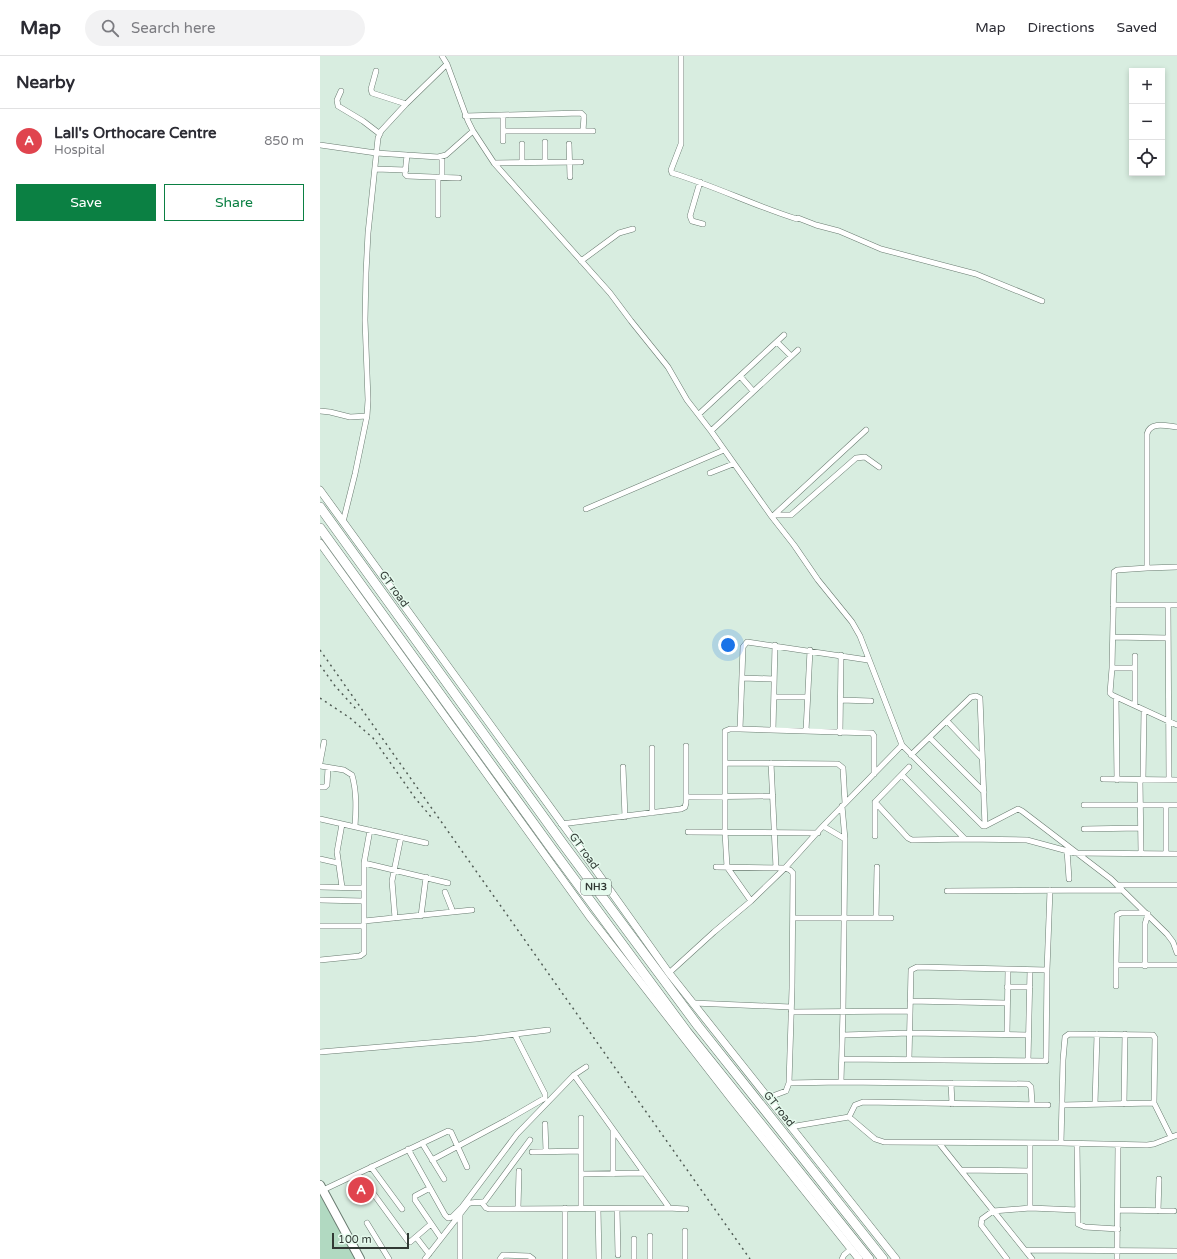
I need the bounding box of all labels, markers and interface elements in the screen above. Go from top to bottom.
search box [85,10,365,46]
text: Map [20,17,61,39]
icon: search [99,17,121,39]
text: Search here [131,19,215,37]
text: Map [975,19,1006,36]
text: Directions [1028,19,1095,36]
text: Saved [1117,19,1157,36]
map controls [1129,68,1165,176]
button: + [1129,68,1165,104]
text: Nearby [16,72,75,93]
button: − [1129,104,1165,140]
text: Lall's Orthocare Centre [54,124,216,142]
text: A [24,133,34,149]
text: 850 m [264,133,304,149]
button: locate [1129,140,1165,176]
text: Hospital [54,142,105,158]
button: Save [16,184,156,221]
button: Share [164,184,304,221]
street label: GT road [376,568,412,610]
your location [718,635,738,655]
street label: GT road [566,830,602,872]
road number: NH3 [581,879,611,895]
street label: GT road [761,1089,797,1129]
pin: A [348,1175,374,1205]
scale bar [332,1231,409,1250]
text: 100 m [338,1233,372,1246]

